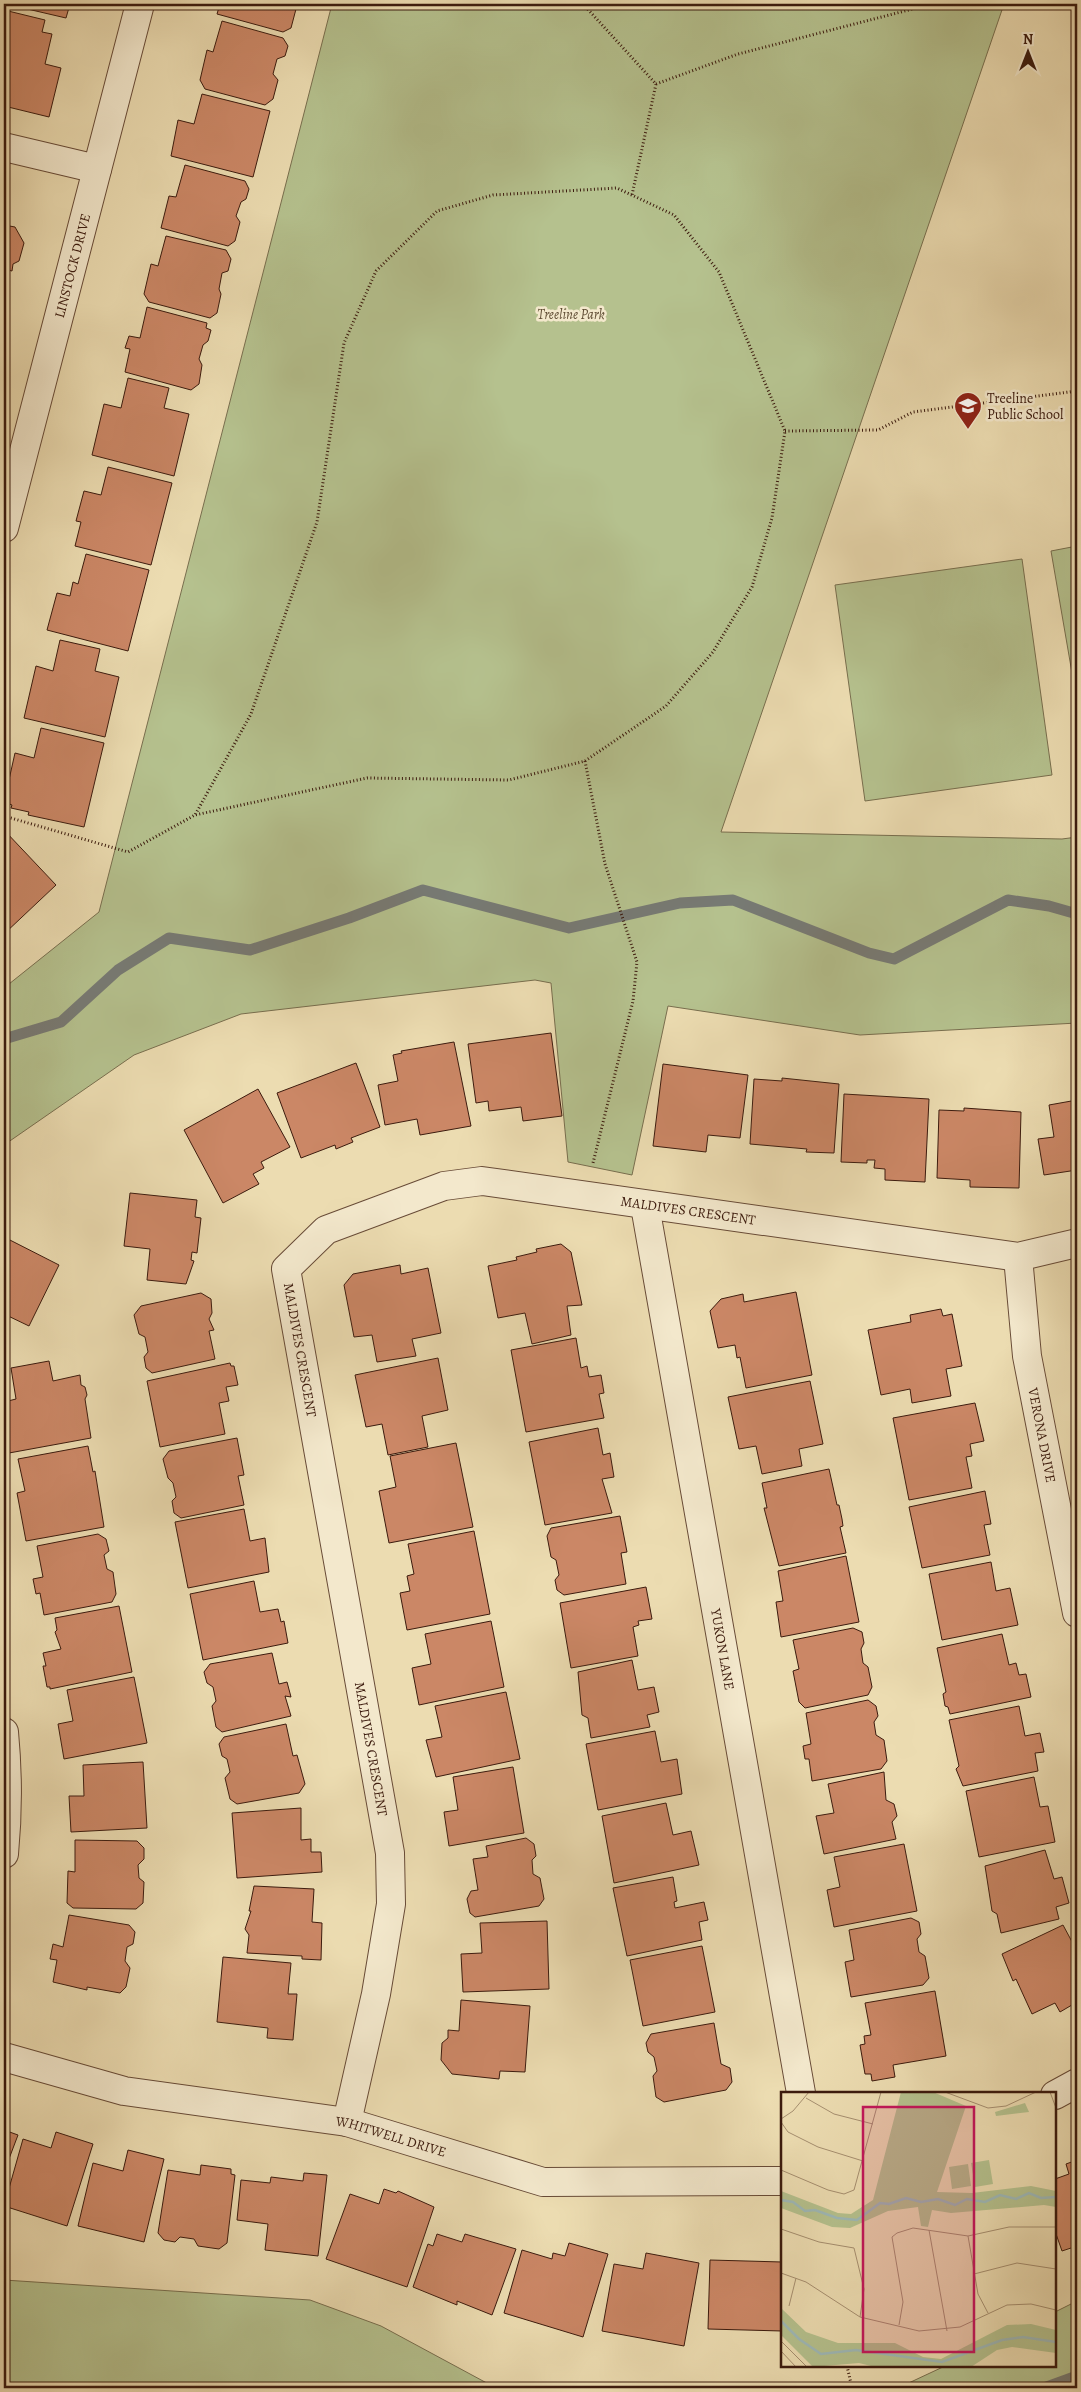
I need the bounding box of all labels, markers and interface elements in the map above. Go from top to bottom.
north arrow [1004,28,1054,78]
text: N [1023,30,1033,49]
street label: LINSTOCK DRIVE [49,211,95,320]
park label: Treeline Park [537,305,605,324]
place label: Treeline Public School [987,389,1064,424]
school or university icon: Treeline Public School [953,391,983,430]
street label: MALDIVES CRESCENT [619,1191,757,1229]
street label: MALDIVES CRESCENT [279,1281,321,1419]
street label: VERONA DRIVE [1024,1385,1061,1484]
street label: YUKON LANE [706,1606,739,1691]
street label: MALDIVES CRESCENT [350,1680,392,1818]
inset map [781,2092,1056,2367]
street label: WHITWELL DRIVE [334,2111,449,2161]

